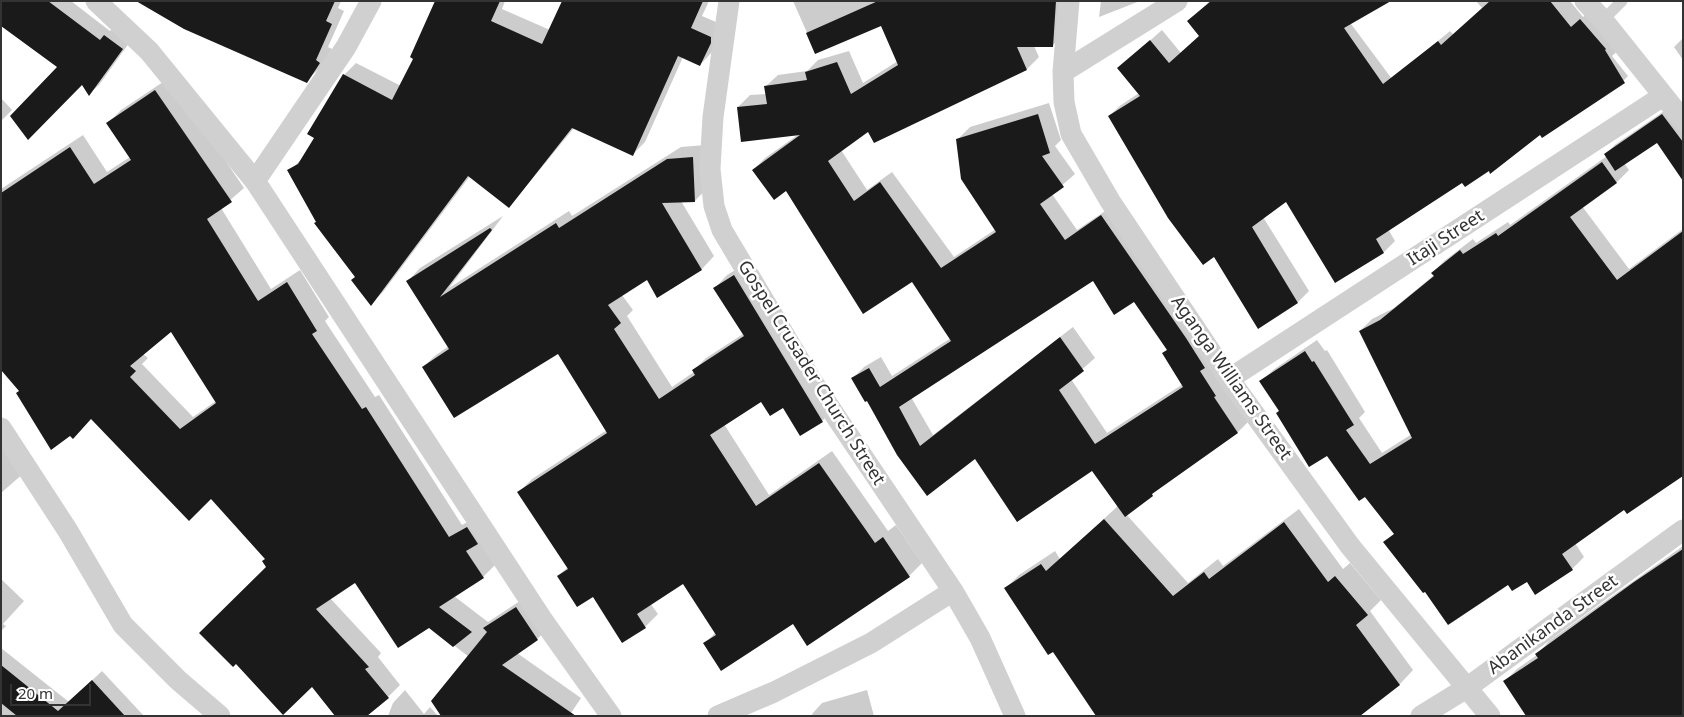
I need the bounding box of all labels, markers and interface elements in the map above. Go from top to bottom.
street label: Itaji Street [1404,205,1488,271]
street label: Gospel Crusader Church Street [733,257,889,489]
street label: Aganga Williams Street [1166,292,1296,464]
street label: Abanikanda Street [1484,571,1622,679]
scale bar [12,674,94,706]
text: 20 m [18,683,53,703]

